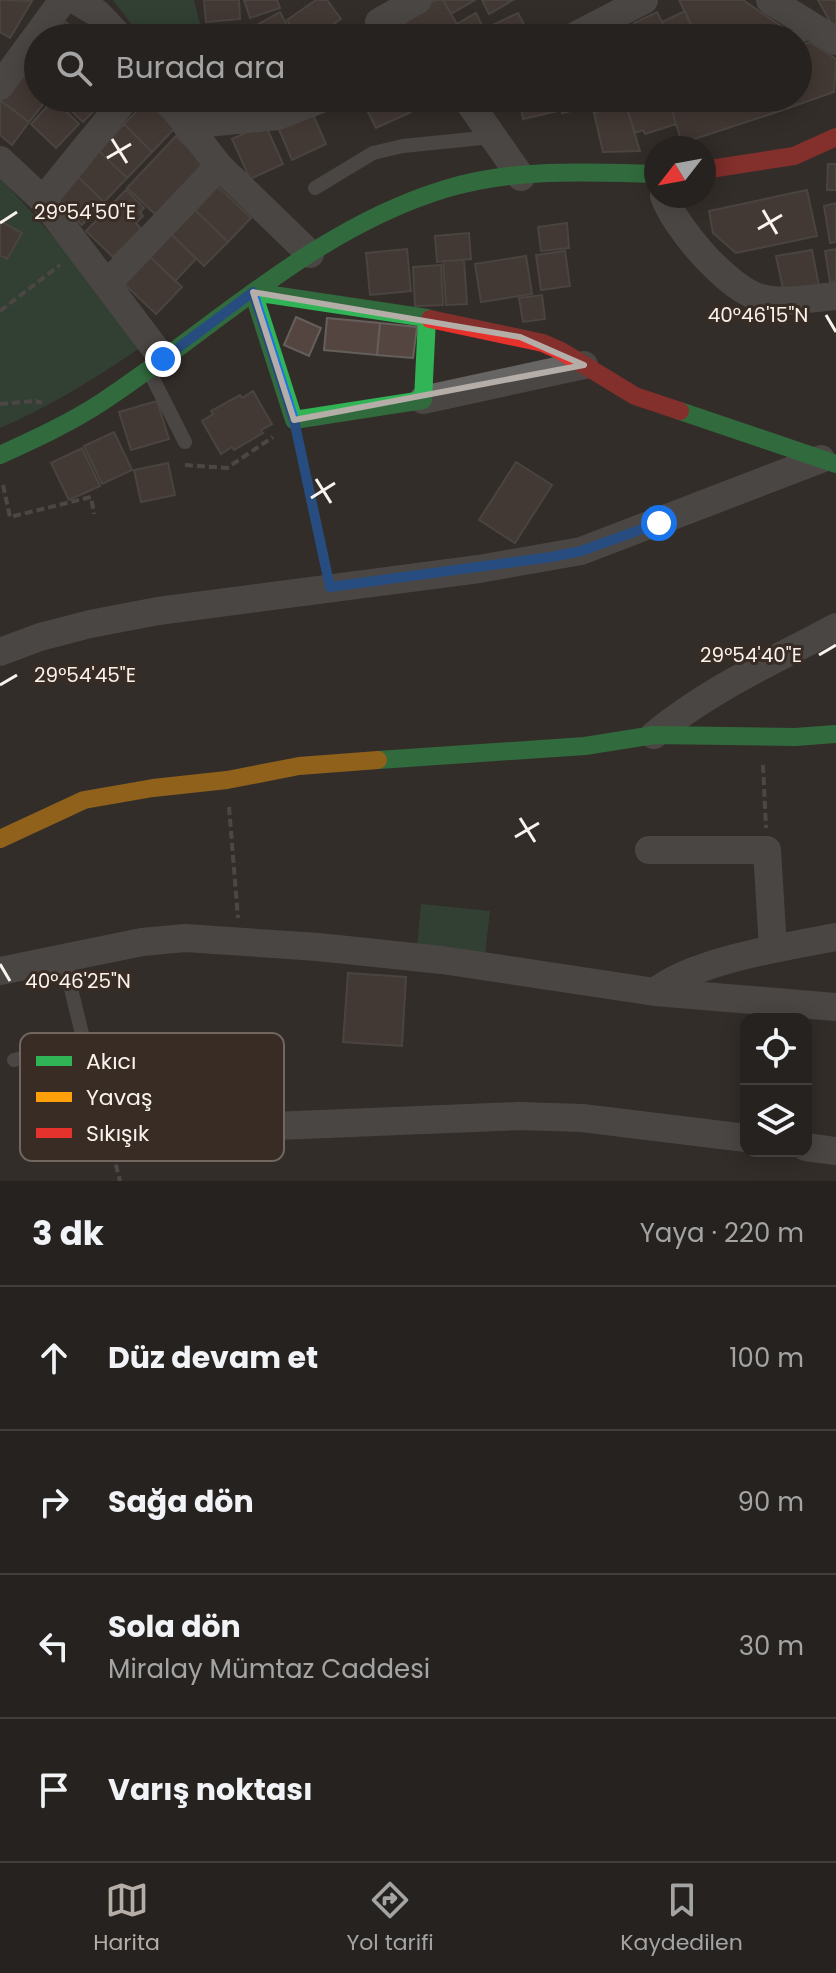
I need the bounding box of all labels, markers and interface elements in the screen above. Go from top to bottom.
search box [24,24,812,112]
icon: search [52,46,96,90]
text: Burada ara [116,46,285,89]
north arrow [644,136,716,208]
text: 29°54'50"E [34,198,136,226]
text: 40°46'15"N [708,301,808,329]
route end [145,341,181,377]
route start [641,505,677,541]
text: 29°54'40"E [700,641,802,669]
text: 29°54'45"E [34,661,136,689]
text: 40°46'25"N [25,967,131,995]
map controls [740,1013,812,1157]
button: locate [740,1013,812,1085]
legend [20,1033,284,1161]
text: Akıcı [86,1046,136,1077]
text: Yavaş [86,1082,152,1113]
button: layers [740,1085,812,1157]
text: Sıkışık [86,1118,150,1149]
text: 3 dk [32,1209,104,1257]
text: Yaya · 220 m [640,1215,804,1251]
icon: ahead [32,1336,76,1380]
text: Düz devam et [108,1336,318,1379]
text: 100 m [729,1340,804,1376]
icon: right [32,1480,76,1524]
text: Sağa dön [108,1480,254,1523]
text: 90 m [738,1484,804,1520]
text: Sola dön [108,1605,241,1648]
icon: left [32,1624,76,1668]
text: 30 m [739,1628,804,1664]
text: Miralay Mümtaz Caddesi [108,1651,430,1687]
icon: arrive [32,1768,76,1812]
text: Varış noktası [108,1768,313,1811]
tab: Harita [93,1878,160,1959]
tab: Yol tarifi [346,1878,434,1959]
tab: Kaydedilen [620,1878,743,1959]

